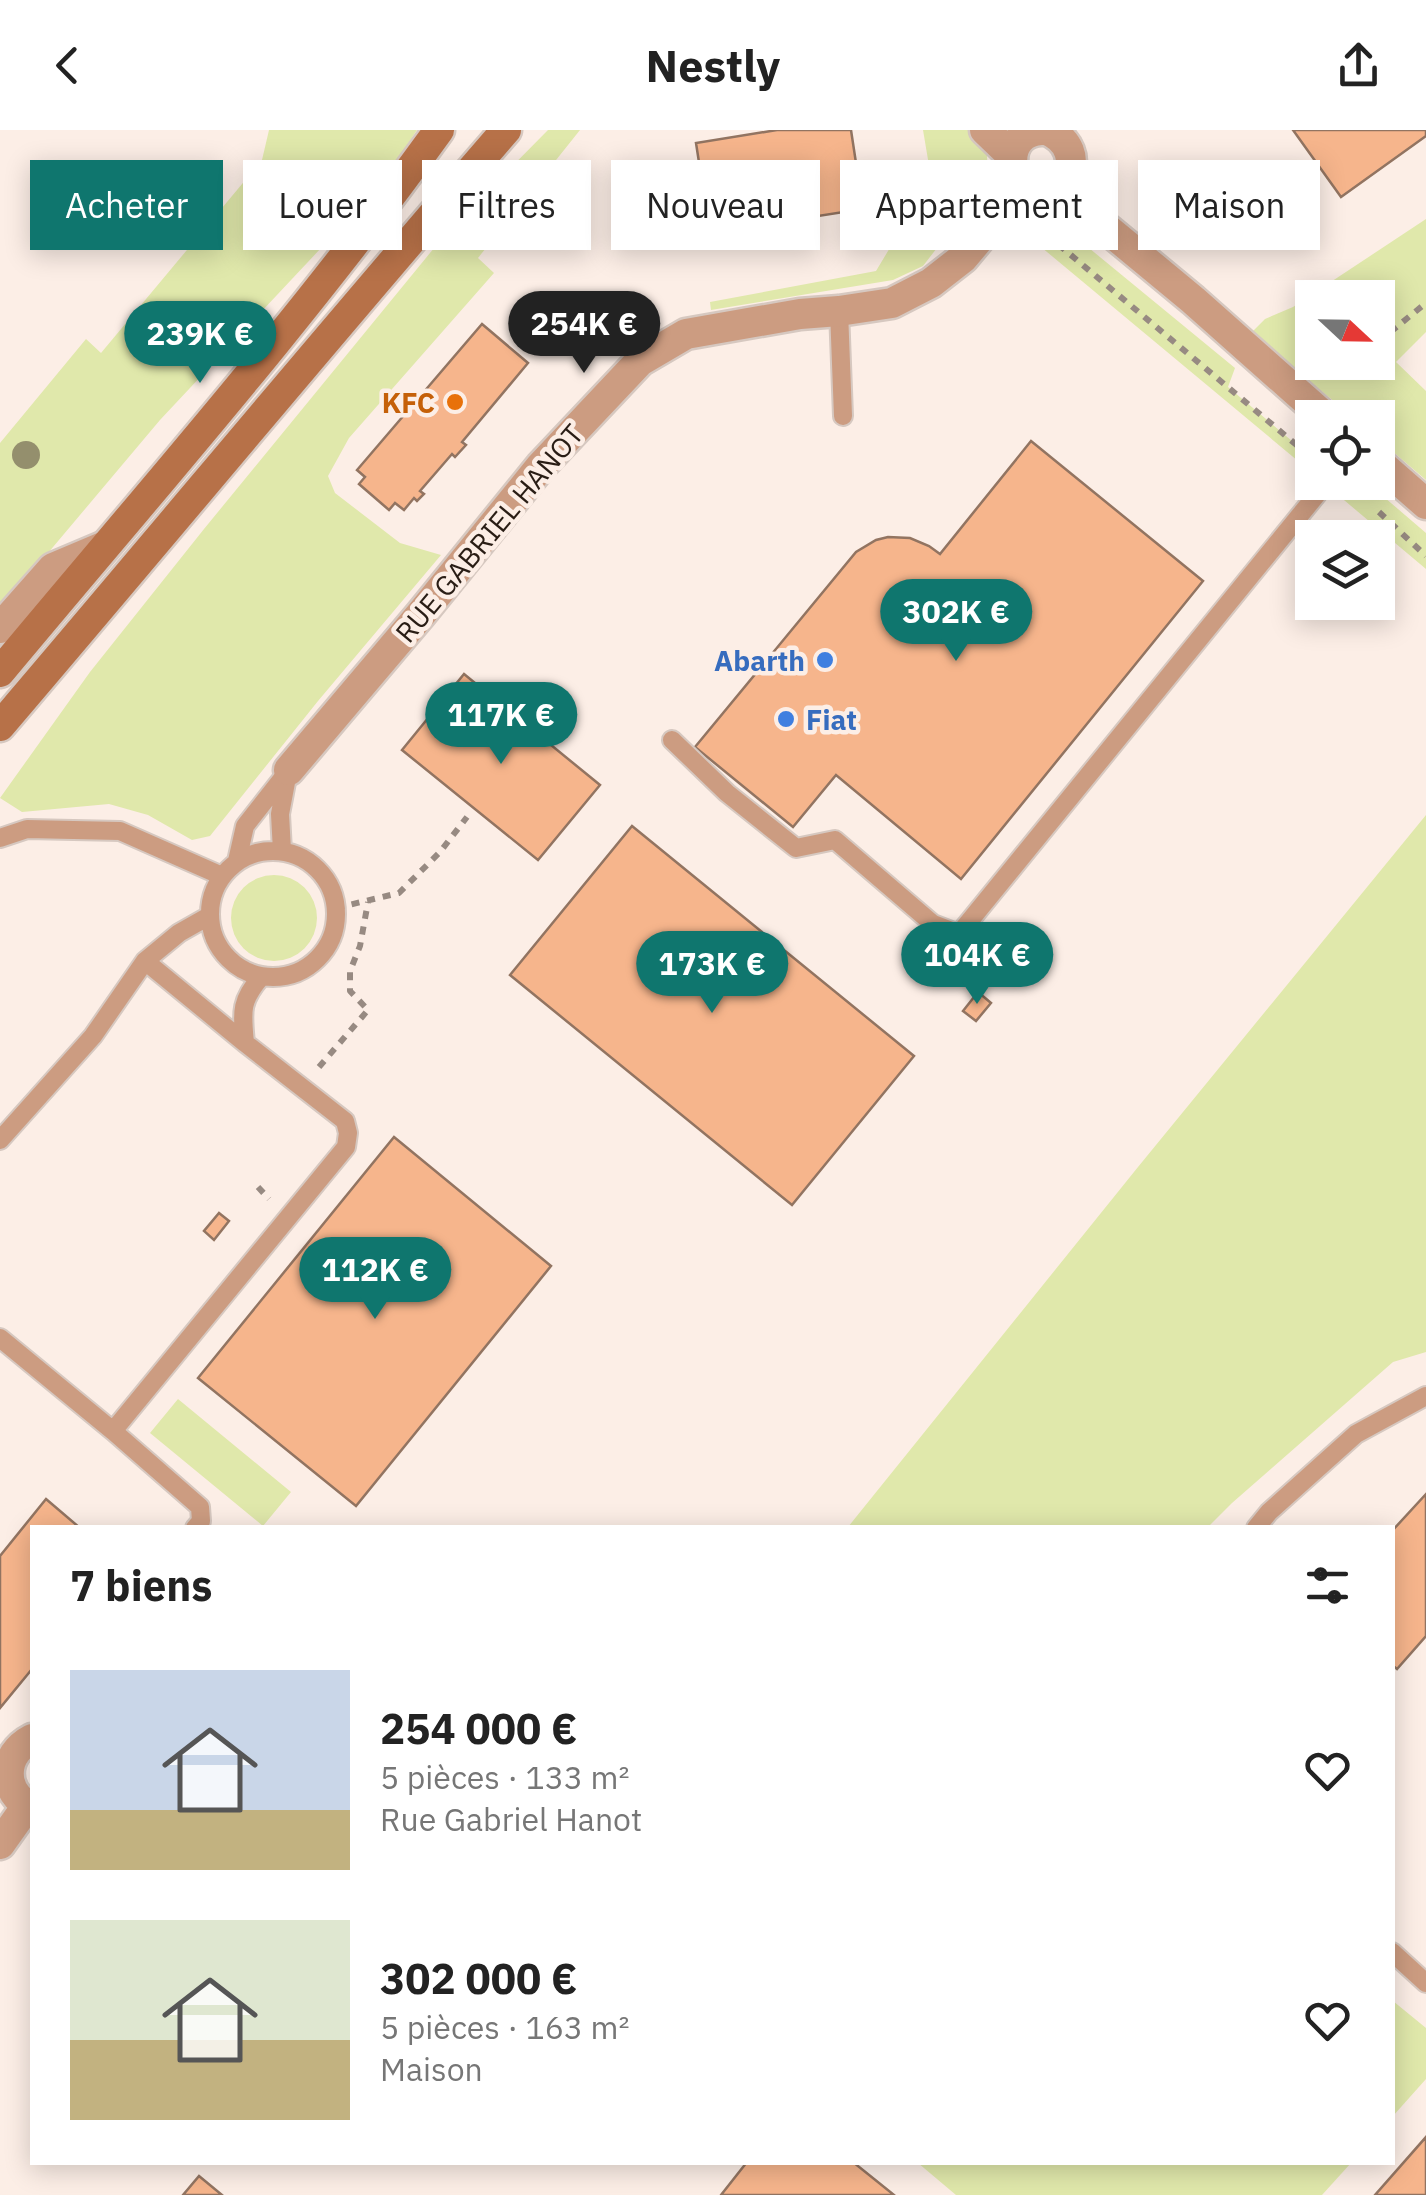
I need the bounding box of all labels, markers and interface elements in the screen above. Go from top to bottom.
text: Nestly [646,36,780,94]
icon: back [40,38,95,93]
icon: share [1331,38,1386,93]
chip: Acheter [30,160,223,250]
chip: Louer [243,160,402,250]
chip: Filtres [422,160,591,250]
chip: Nouveau [611,160,820,250]
chip: Appartement [840,160,1118,250]
chip: Maison [1138,160,1320,250]
north arrow [1295,280,1395,380]
map controls [1295,280,1395,620]
pin: 254K € [503,291,665,376]
pin: 239K € [119,301,281,386]
text: 254K € [530,302,638,344]
text: 239K € [146,312,254,354]
place label: KFC [382,384,435,421]
marker: KFC [444,391,466,413]
button: locate [1295,400,1395,500]
street label: RUE GABRIEL HANOT [387,416,591,650]
button: layers [1295,520,1395,620]
pin: 302K € [875,579,1037,664]
text: 302K € [902,590,1010,632]
place label: Abarth [714,642,805,679]
marker: Abarth [814,649,836,671]
pin: 117K € [420,682,582,767]
text: 117K € [447,693,555,735]
place label: Fiat [806,701,857,738]
marker: Fiat [775,708,797,730]
pin: 104K € [896,922,1058,1007]
pin: 173K € [631,931,793,1016]
text: 104K € [923,933,1031,975]
text: 173K € [658,942,766,984]
pin: 112K € [294,1237,456,1322]
text: 112K € [321,1248,429,1290]
text: 7 biens [70,1558,212,1613]
icon: filters [1300,1558,1355,1613]
text: 254 000 € [380,1701,577,1756]
icon: home [150,1710,270,1830]
icon: heart [1300,1743,1355,1798]
text: 5 pièces · 133 m² [380,1756,630,1798]
text: Rue Gabriel Hanot [380,1798,642,1840]
text: 302 000 € [380,1951,577,2006]
icon: home [150,1960,270,2080]
icon: heart [1300,1993,1355,2048]
text: 5 pièces · 163 m² [380,2006,630,2048]
text: Maison [380,2048,483,2090]

